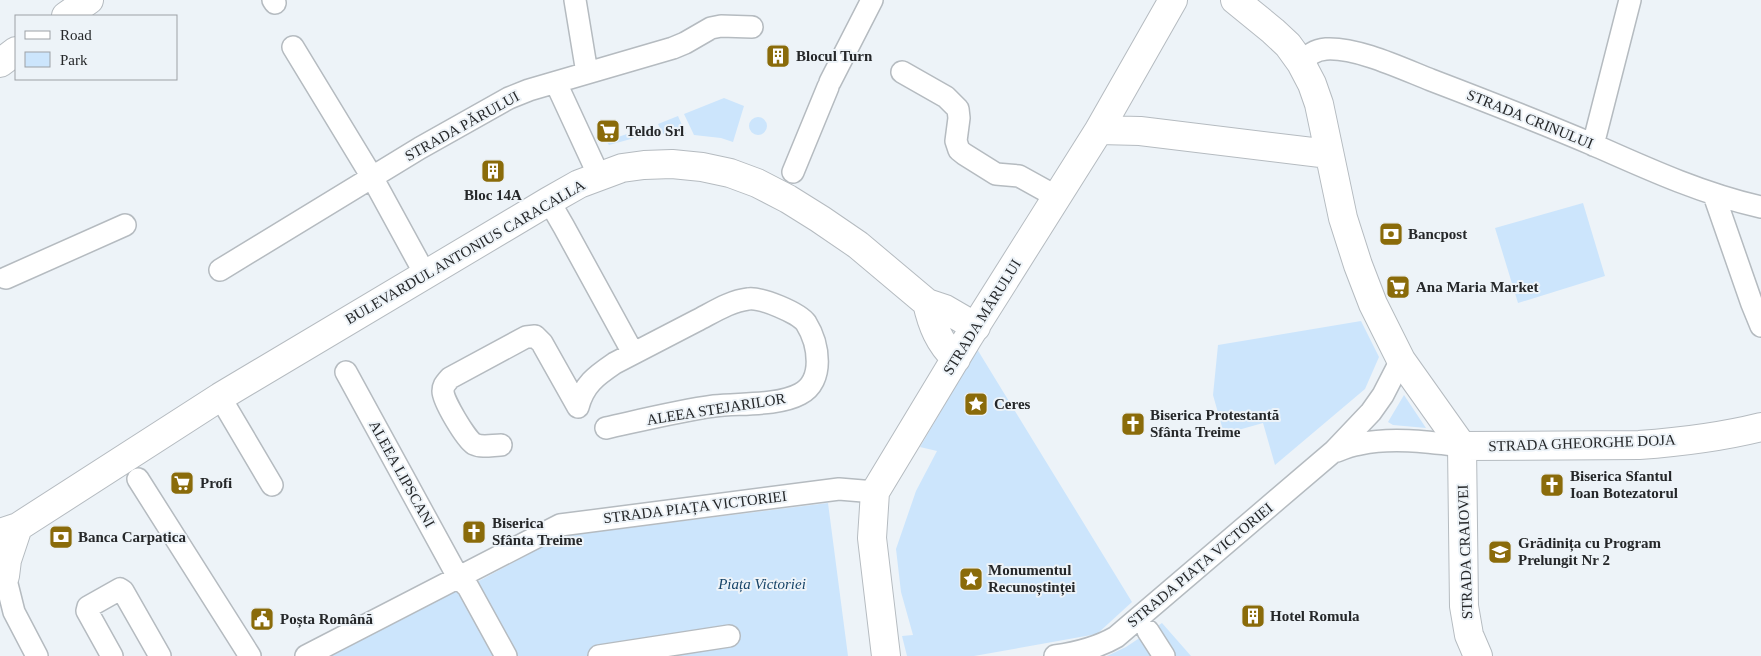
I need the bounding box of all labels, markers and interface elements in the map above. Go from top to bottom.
legend [15,15,178,80]
text: Road [60,27,92,43]
building icon: Blocul Turn [765,43,791,69]
place label: Blocul Turn [796,48,873,64]
text: Park [60,52,88,68]
street label: STRADA CRINULUI [1465,86,1595,152]
street label: STRADA PĂRULUI [402,88,522,164]
supermarket icon: Teldo Srl [595,118,621,144]
place label: Teldo Srl [626,123,684,139]
building icon: Bloc 14A [480,158,506,184]
street label: BULEVARDUL ANTONIUS CARACALLA [342,177,588,327]
place label: Bloc 14A [464,187,522,203]
bank icon: Bancpost [1378,221,1404,247]
place label: Bancpost [1408,226,1467,242]
street label: STRADA MĂRULUI [940,256,1024,378]
supermarket icon: Ana Maria Market [1385,274,1411,300]
place label: Ana Maria Market [1416,279,1538,295]
street label: ALEEA STEJARILOR [645,390,787,428]
place icon: Ceres [963,391,989,417]
place label: Ceres [994,396,1031,412]
place label: Biserica Protestantă Sfânta Treime [1150,407,1280,440]
church icon: Biserica Protestantă Sfânta Treime [1120,411,1146,437]
street label: ALEEA LIPSCANI [366,418,438,530]
street label: STRADA GHEORGHE DOJA [1488,432,1676,454]
place label: Biserica Sfantul Ioan Botezatorul [1570,468,1678,501]
supermarket icon: Profi [169,470,195,496]
church icon: Biserica Sfantul Ioan Botezatorul [1539,472,1565,498]
place label: Profi [200,475,232,491]
street label: STRADA CRAIOVEI [1455,484,1475,620]
street label: STRADA PIAȚA VICTORIEI [602,488,788,527]
street label: STRADA PIAȚA VICTORIEI [1124,500,1276,631]
place label: Biserica Sfânta Treime [492,515,583,548]
church icon: Biserica Sfânta Treime [461,519,487,545]
bank icon: Banca Carpatica [48,524,74,550]
place label: Banca Carpatica [78,529,186,545]
place label: Grădinița cu Program Prelungit Nr 2 [1518,535,1662,568]
school or university icon: Grădinița cu Program Prelungit Nr 2 [1487,539,1513,565]
place label: Monumentul Recunoștinței [988,562,1076,596]
place icon: Monumentul Recunoștinței [958,566,984,592]
park label: Piața Victoriei [717,576,806,593]
building icon: Hotel Romula [1240,603,1266,629]
public building icon: Poșta Română [249,606,275,632]
place label: Hotel Romula [1270,608,1360,624]
place label: Poșta Română [280,611,373,628]

